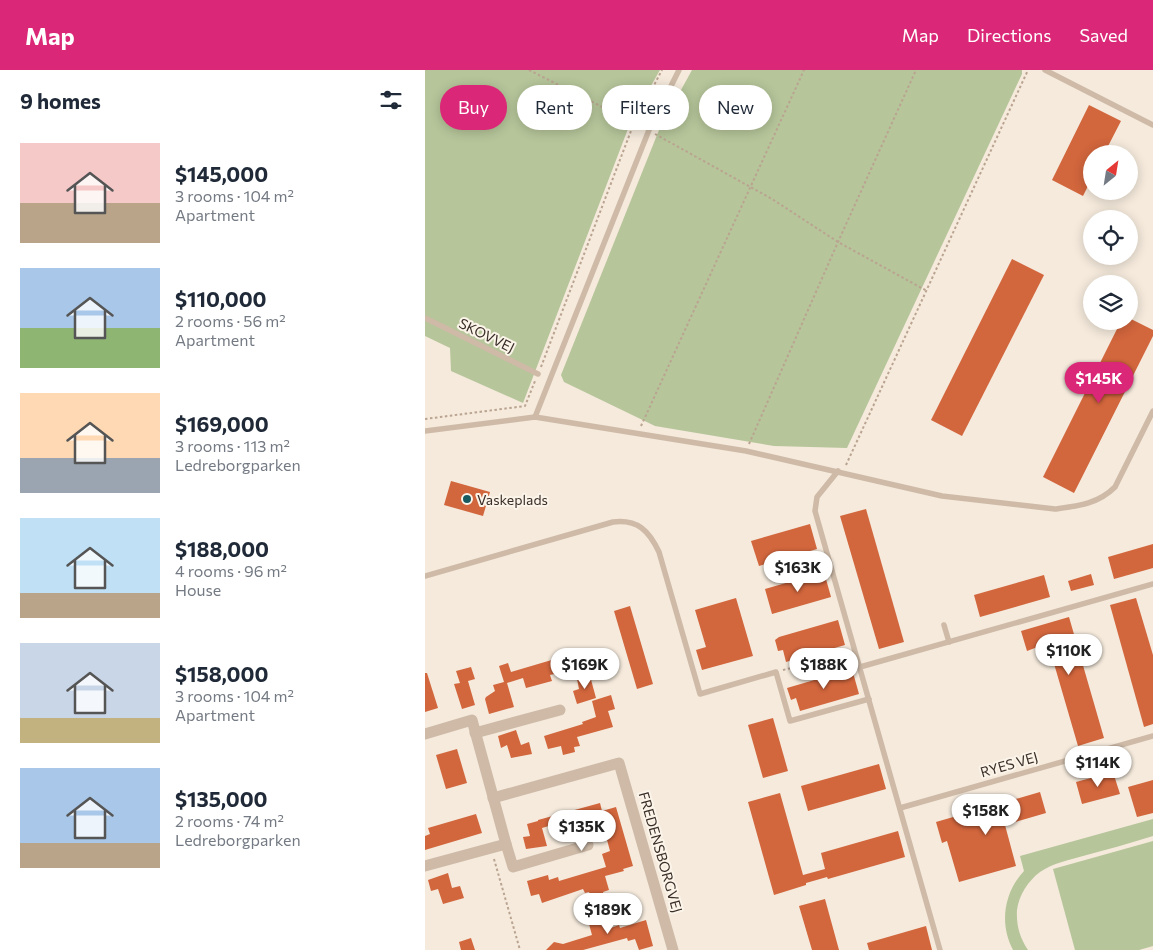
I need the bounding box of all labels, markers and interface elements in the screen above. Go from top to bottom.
text: Map [25,21,75,50]
text: Map [902,24,939,46]
text: Directions [967,24,1051,46]
text: Saved [1079,24,1128,46]
chip: Buy [440,85,507,130]
chip: Rent [517,85,592,130]
chip: Filters [602,85,689,130]
chip: New [699,85,772,130]
icon: filters [377,86,405,114]
text: 9 homes [20,88,101,113]
north arrow [1083,145,1137,200]
map controls [1083,145,1138,330]
text: $145,000 [175,161,268,186]
icon: home [60,163,120,223]
text: 3 rooms · 104 m² [175,186,294,205]
text: Apartment [175,205,255,224]
button: locate [1083,210,1138,265]
button: layers [1083,275,1138,330]
text: $110,000 [175,286,267,311]
icon: home [60,288,120,348]
text: 2 rooms · 56 m² [175,311,286,330]
street label: SKOVVEJ [456,314,518,356]
text: Apartment [175,330,255,349]
pin: $145K [1064,362,1134,404]
text: $145K [1076,368,1122,387]
text: $169,000 [175,411,269,436]
icon: home [60,413,120,473]
text: 3 rooms · 113 m² [175,436,290,455]
text: Ledreborgparken [175,455,301,474]
place label: Vaskeplads [477,491,548,508]
marker: Vaskeplads [461,493,473,505]
text: $188,000 [175,536,269,561]
icon: home [60,538,120,598]
pin: $163K [763,550,833,593]
text: $163K [775,557,821,576]
text: 4 rooms · 96 m² [175,561,287,580]
text: House [175,580,221,599]
pin: $110K [1034,634,1104,676]
text: $110K [1046,640,1092,659]
pin: $169K [550,648,620,690]
pin: $188K [789,648,859,690]
text: $169K [561,654,609,673]
text: $188K [800,654,848,673]
text: $158,000 [175,661,268,686]
icon: home [60,663,120,723]
text: 3 rooms · 104 m² [175,686,294,705]
text: Apartment [175,705,255,724]
pin: $114K [1063,746,1133,788]
street label: RYES VEJ [978,748,1040,780]
text: $114K [1076,752,1120,771]
text: $135,000 [175,786,268,811]
icon: home [60,788,120,848]
street label: FREDENSBORGVEJ [636,790,686,914]
pin: $158K [951,794,1021,836]
text: $158K [963,800,1009,819]
pin: $135K [547,810,617,852]
text: 2 rooms · 74 m² [175,811,284,830]
text: $135K [559,816,605,835]
text: Ledreborgparken [175,830,301,849]
pin: $189K [573,892,643,935]
text: $189K [584,899,632,918]

